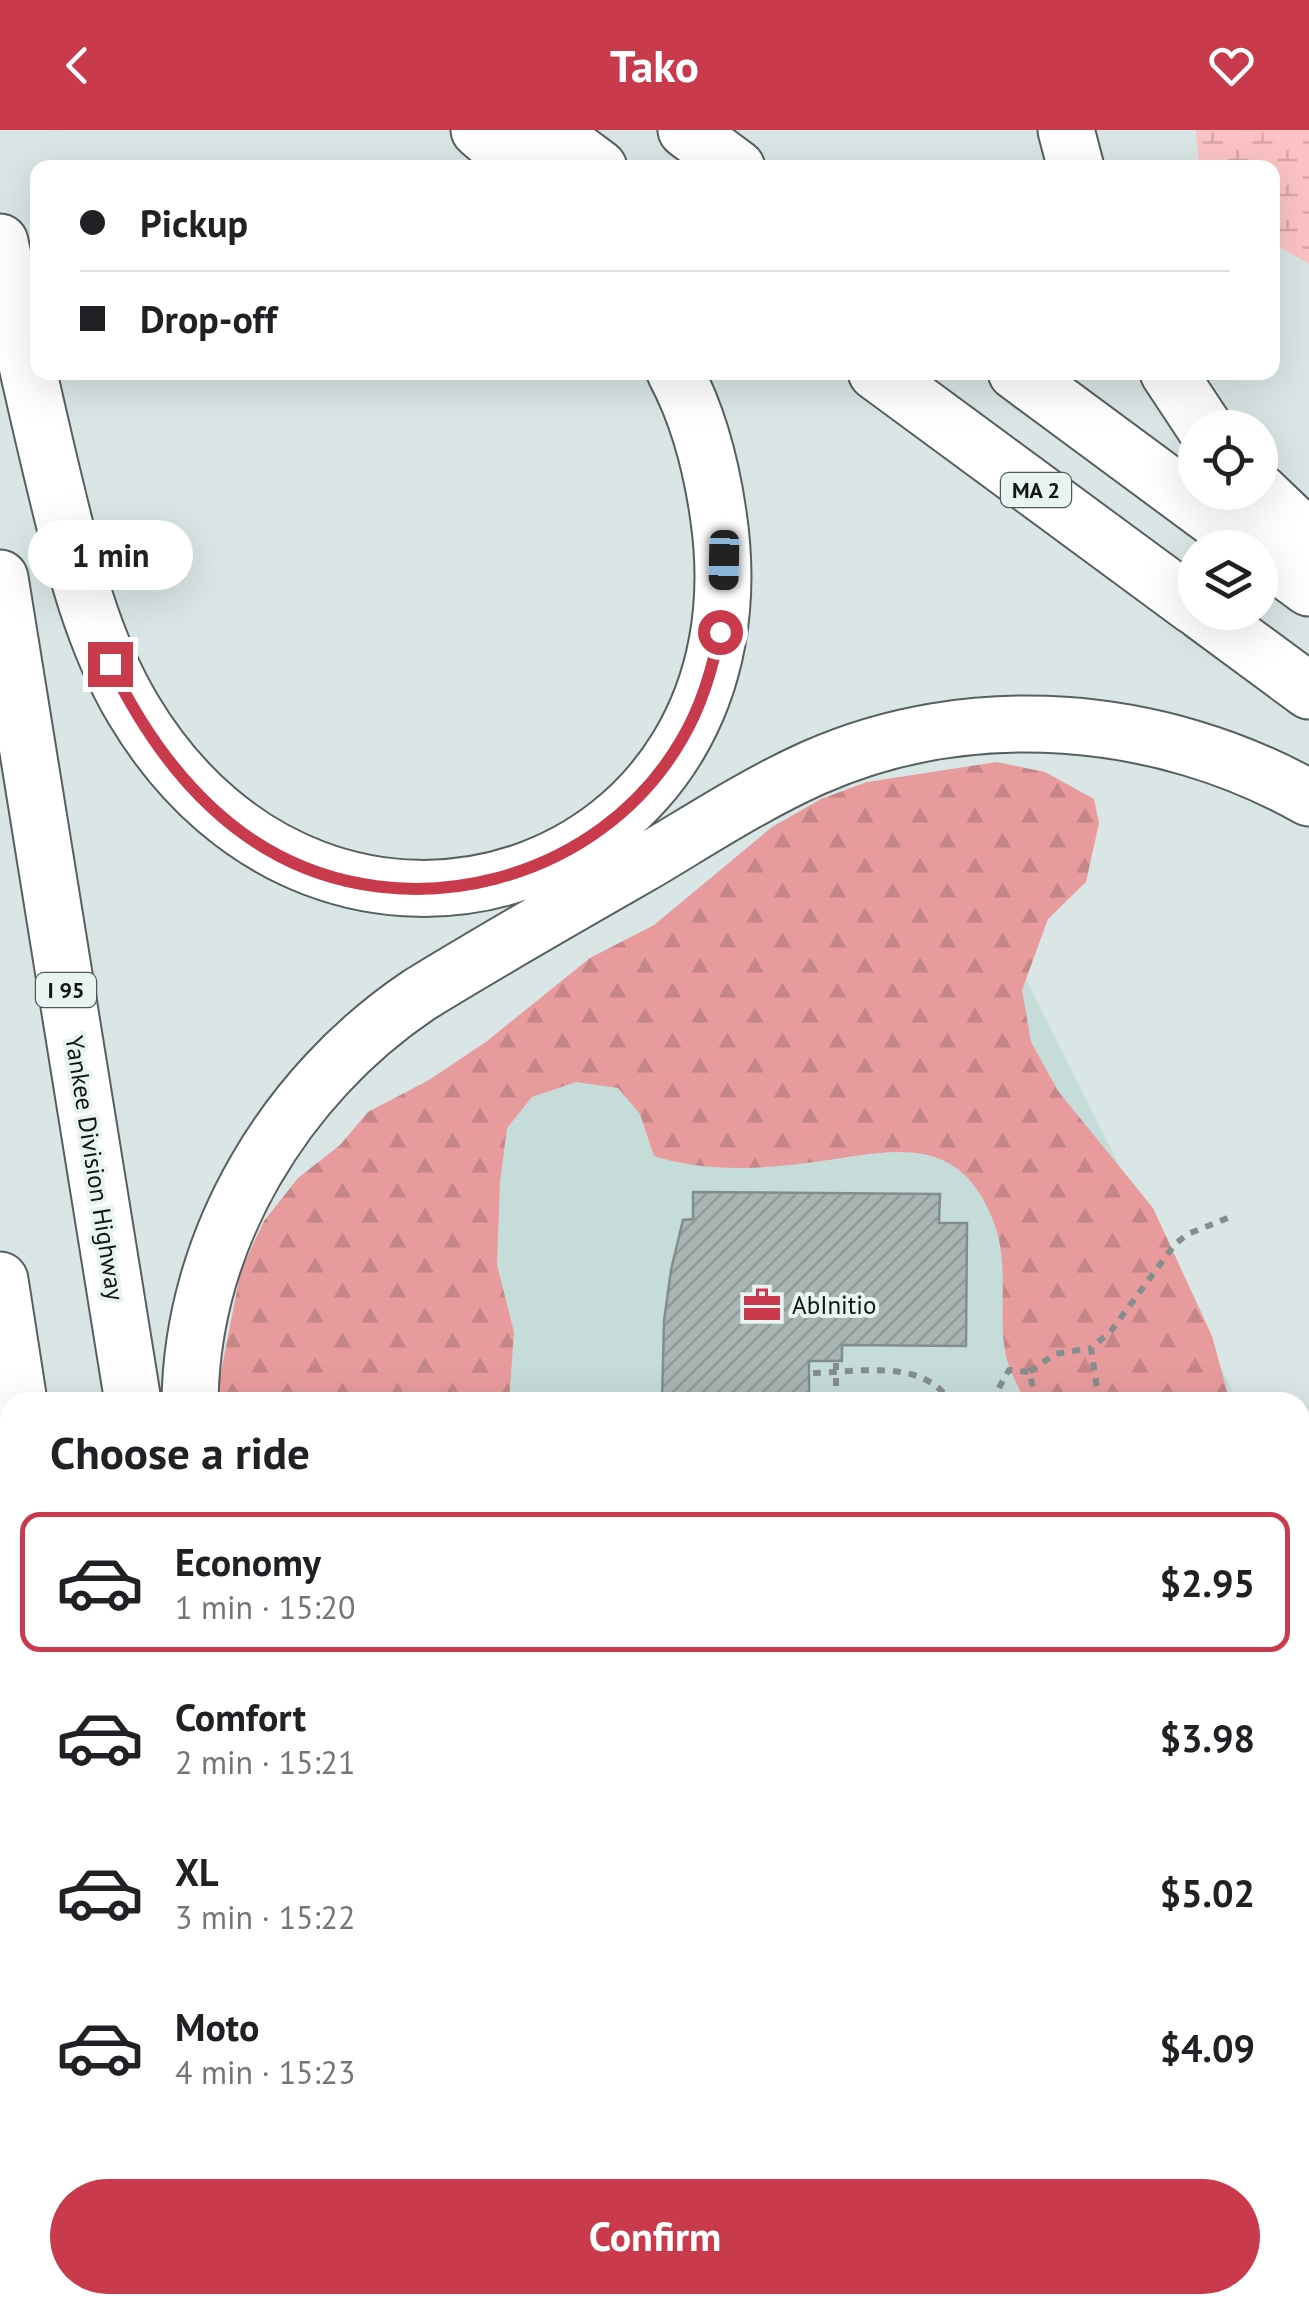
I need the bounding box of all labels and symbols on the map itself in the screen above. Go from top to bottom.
road number: MA 2 [1001,473,1071,507]
callout: 1 min [28,519,192,589]
car [708,530,740,590]
route start [698,610,743,655]
route end [88,642,133,687]
road number: I 95 [36,973,96,1007]
street label: Yankee Division Highway [58,1033,132,1303]
office icon: AbInitio [741,1284,783,1326]
place label: AbInitio [792,1289,876,1321]

